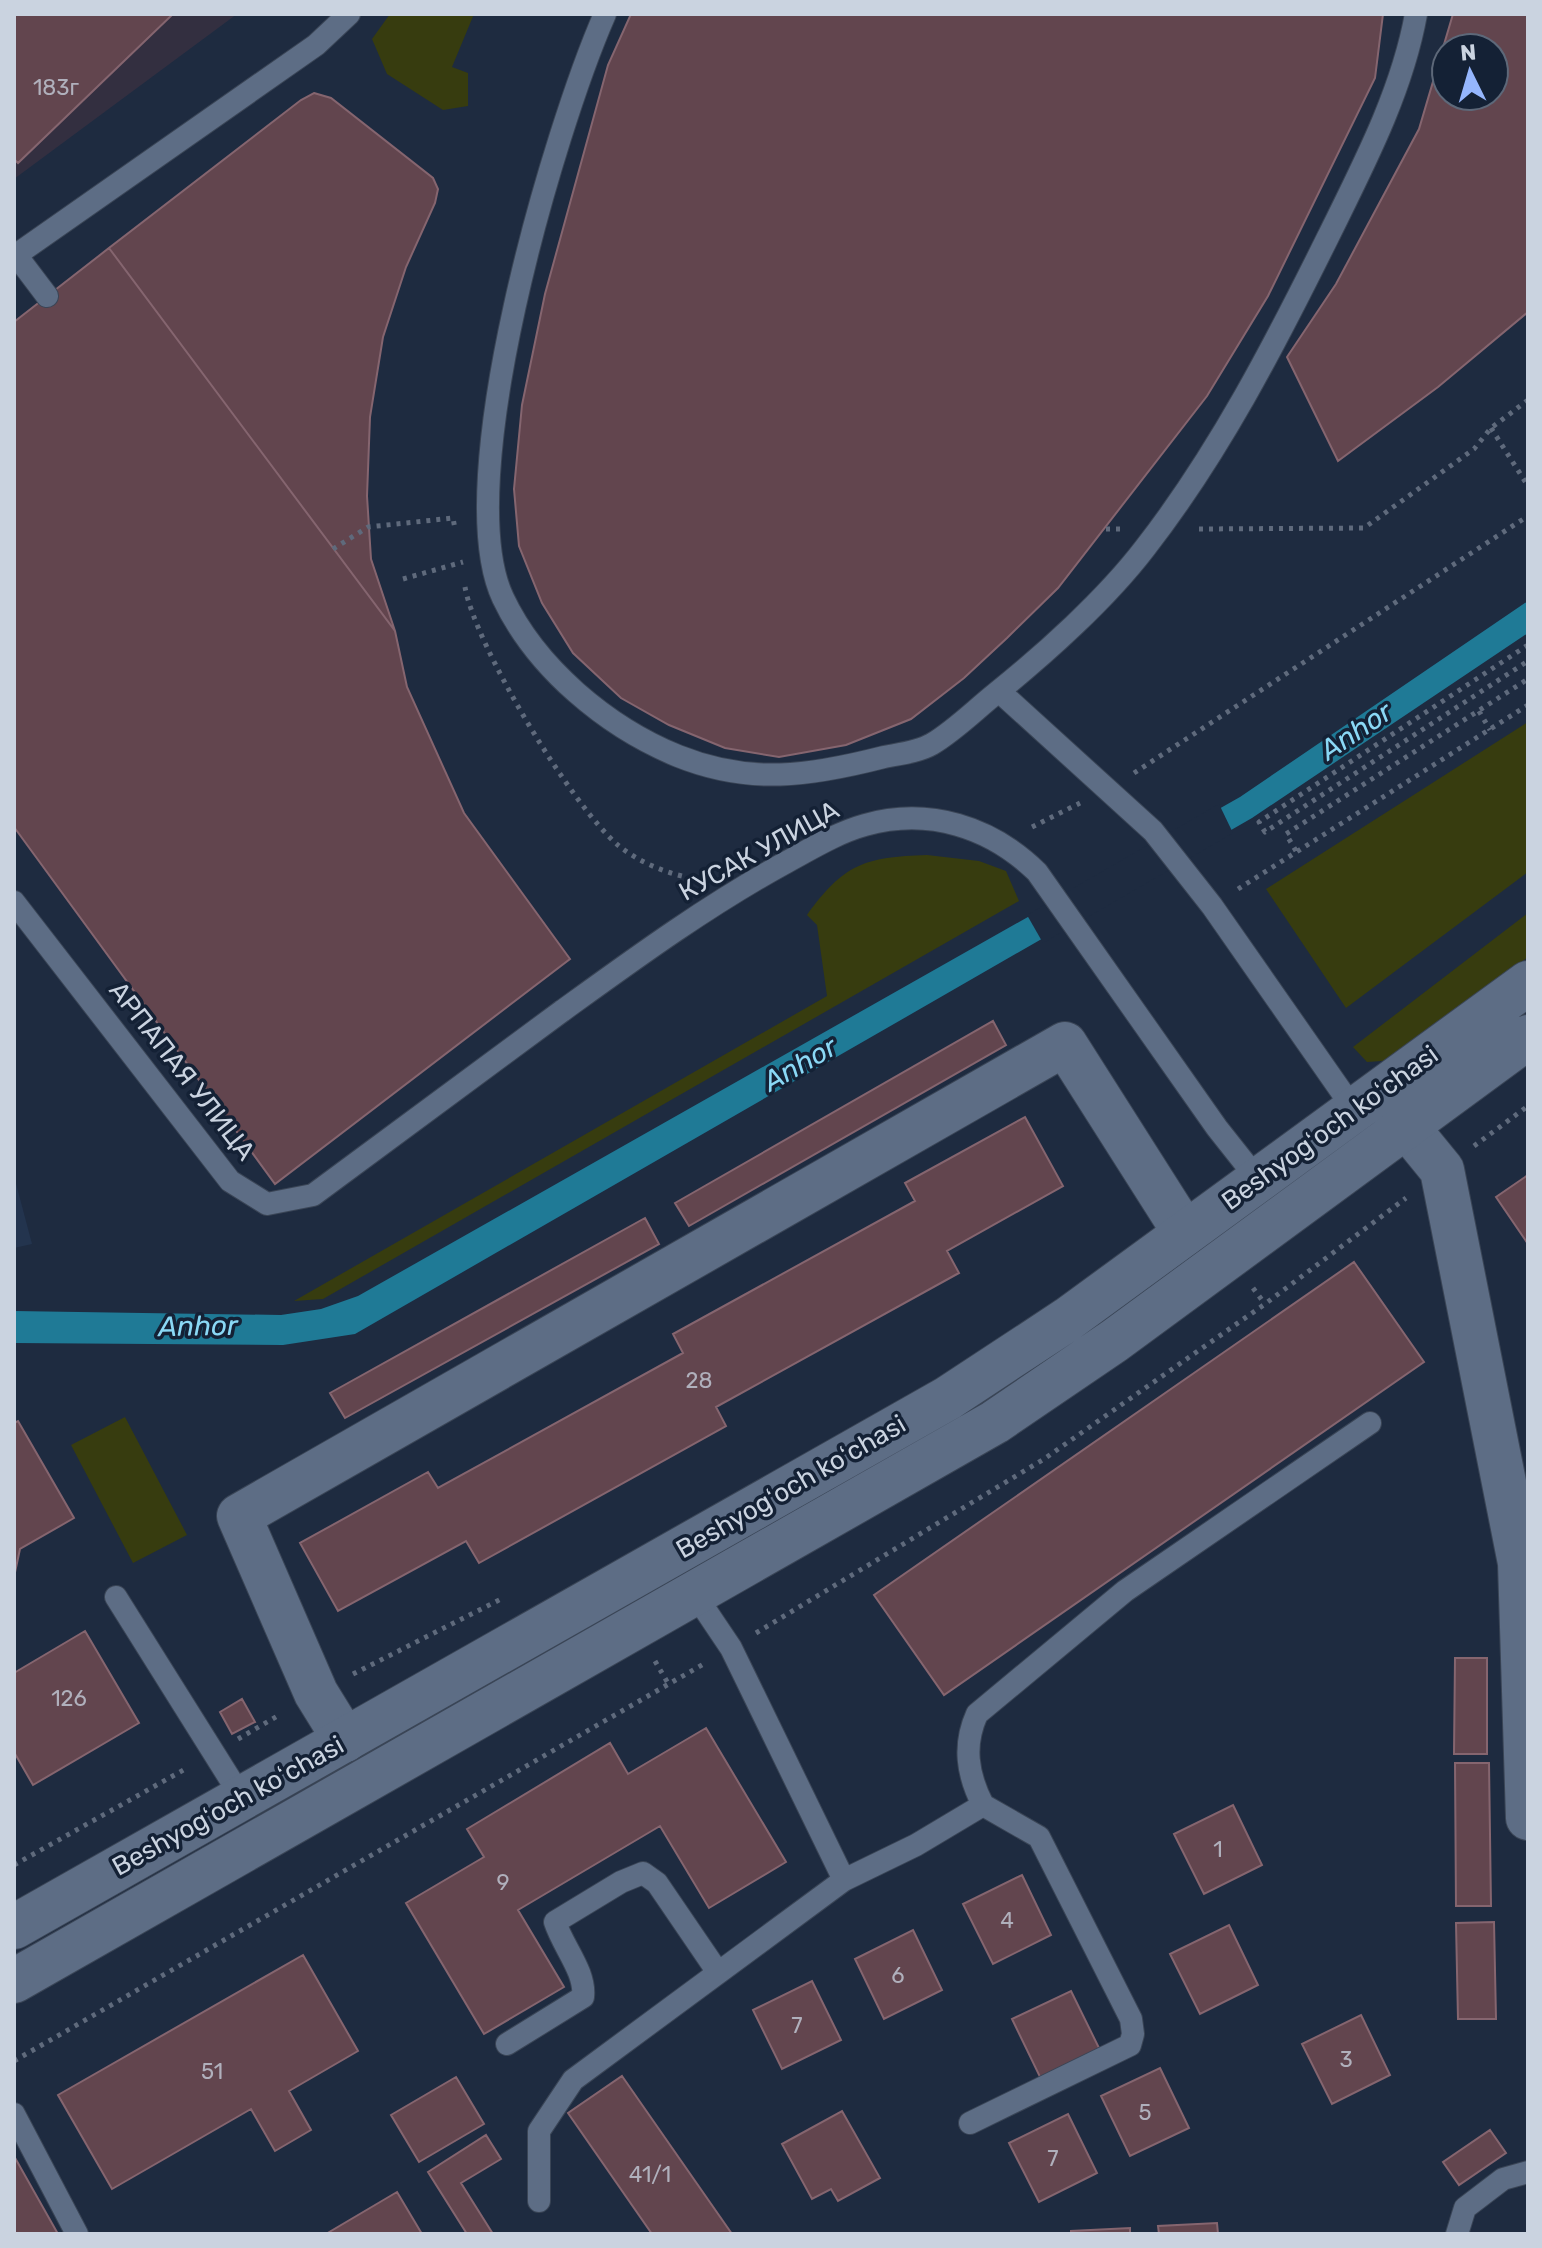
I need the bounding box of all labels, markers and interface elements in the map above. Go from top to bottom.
north arrow [1430,32,1510,112]
text: N [1459,38,1477,67]
house number: 183г [33,74,80,101]
water label: Anhor [1312,694,1399,768]
street label: КУСАК УЛИЦА [674,794,844,908]
street label: АРПАПАЯ УЛИЦА [103,975,261,1167]
water label: Anhor [756,1029,844,1099]
street label: Beshyogʻoch koʻchasi [1216,1039,1444,1217]
water label: Anhor [156,1309,239,1343]
house number: 28 [686,1367,712,1394]
street label: Beshyogʻoch koʻchasi [671,1409,911,1565]
house number: 126 [51,1685,87,1712]
street label: Beshyogʻoch koʻchasi [107,1729,349,1883]
house number: 1 [1213,1836,1223,1863]
house number: 9 [496,1869,510,1896]
house number: 4 [1000,1907,1014,1934]
house number: 6 [891,1962,905,1989]
house number: 7 [791,2012,803,2039]
house number: 3 [1339,2046,1353,2073]
house number: 51 [201,2058,223,2085]
house number: 5 [1138,2099,1152,2126]
house number: 7 [1047,2145,1059,2172]
house number: 41/1 [629,2161,671,2188]

